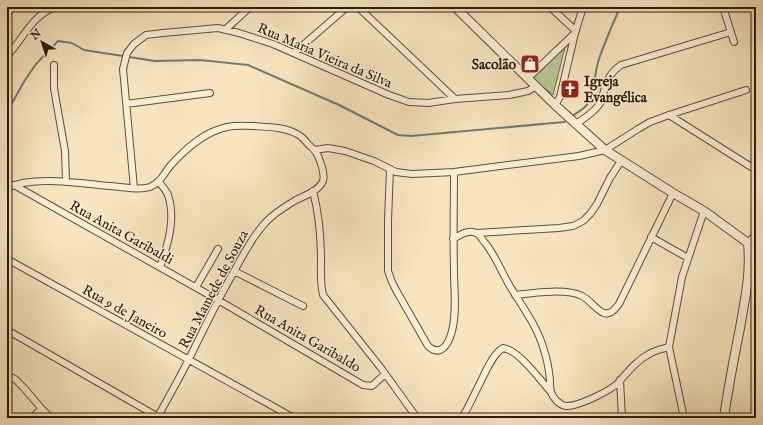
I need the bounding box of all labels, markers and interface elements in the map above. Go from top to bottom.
street label: Rua Maria Vieira da Silva [254,19,396,93]
north arrow [22,22,62,62]
text: N [27,26,45,44]
shop icon: Sacolão [519,53,541,75]
place label: Sacolão [472,56,516,74]
place label: Igreja Evangélica [584,73,648,107]
church icon: Igreja Evangélica [559,78,581,100]
street label: Rua Anita Garibaldi [66,197,177,269]
street label: Rua Mamede de Souza [175,226,253,352]
street label: Rua 9 de Janeiro [79,281,171,343]
street label: Rua Anita Garibaldo [251,301,364,377]

